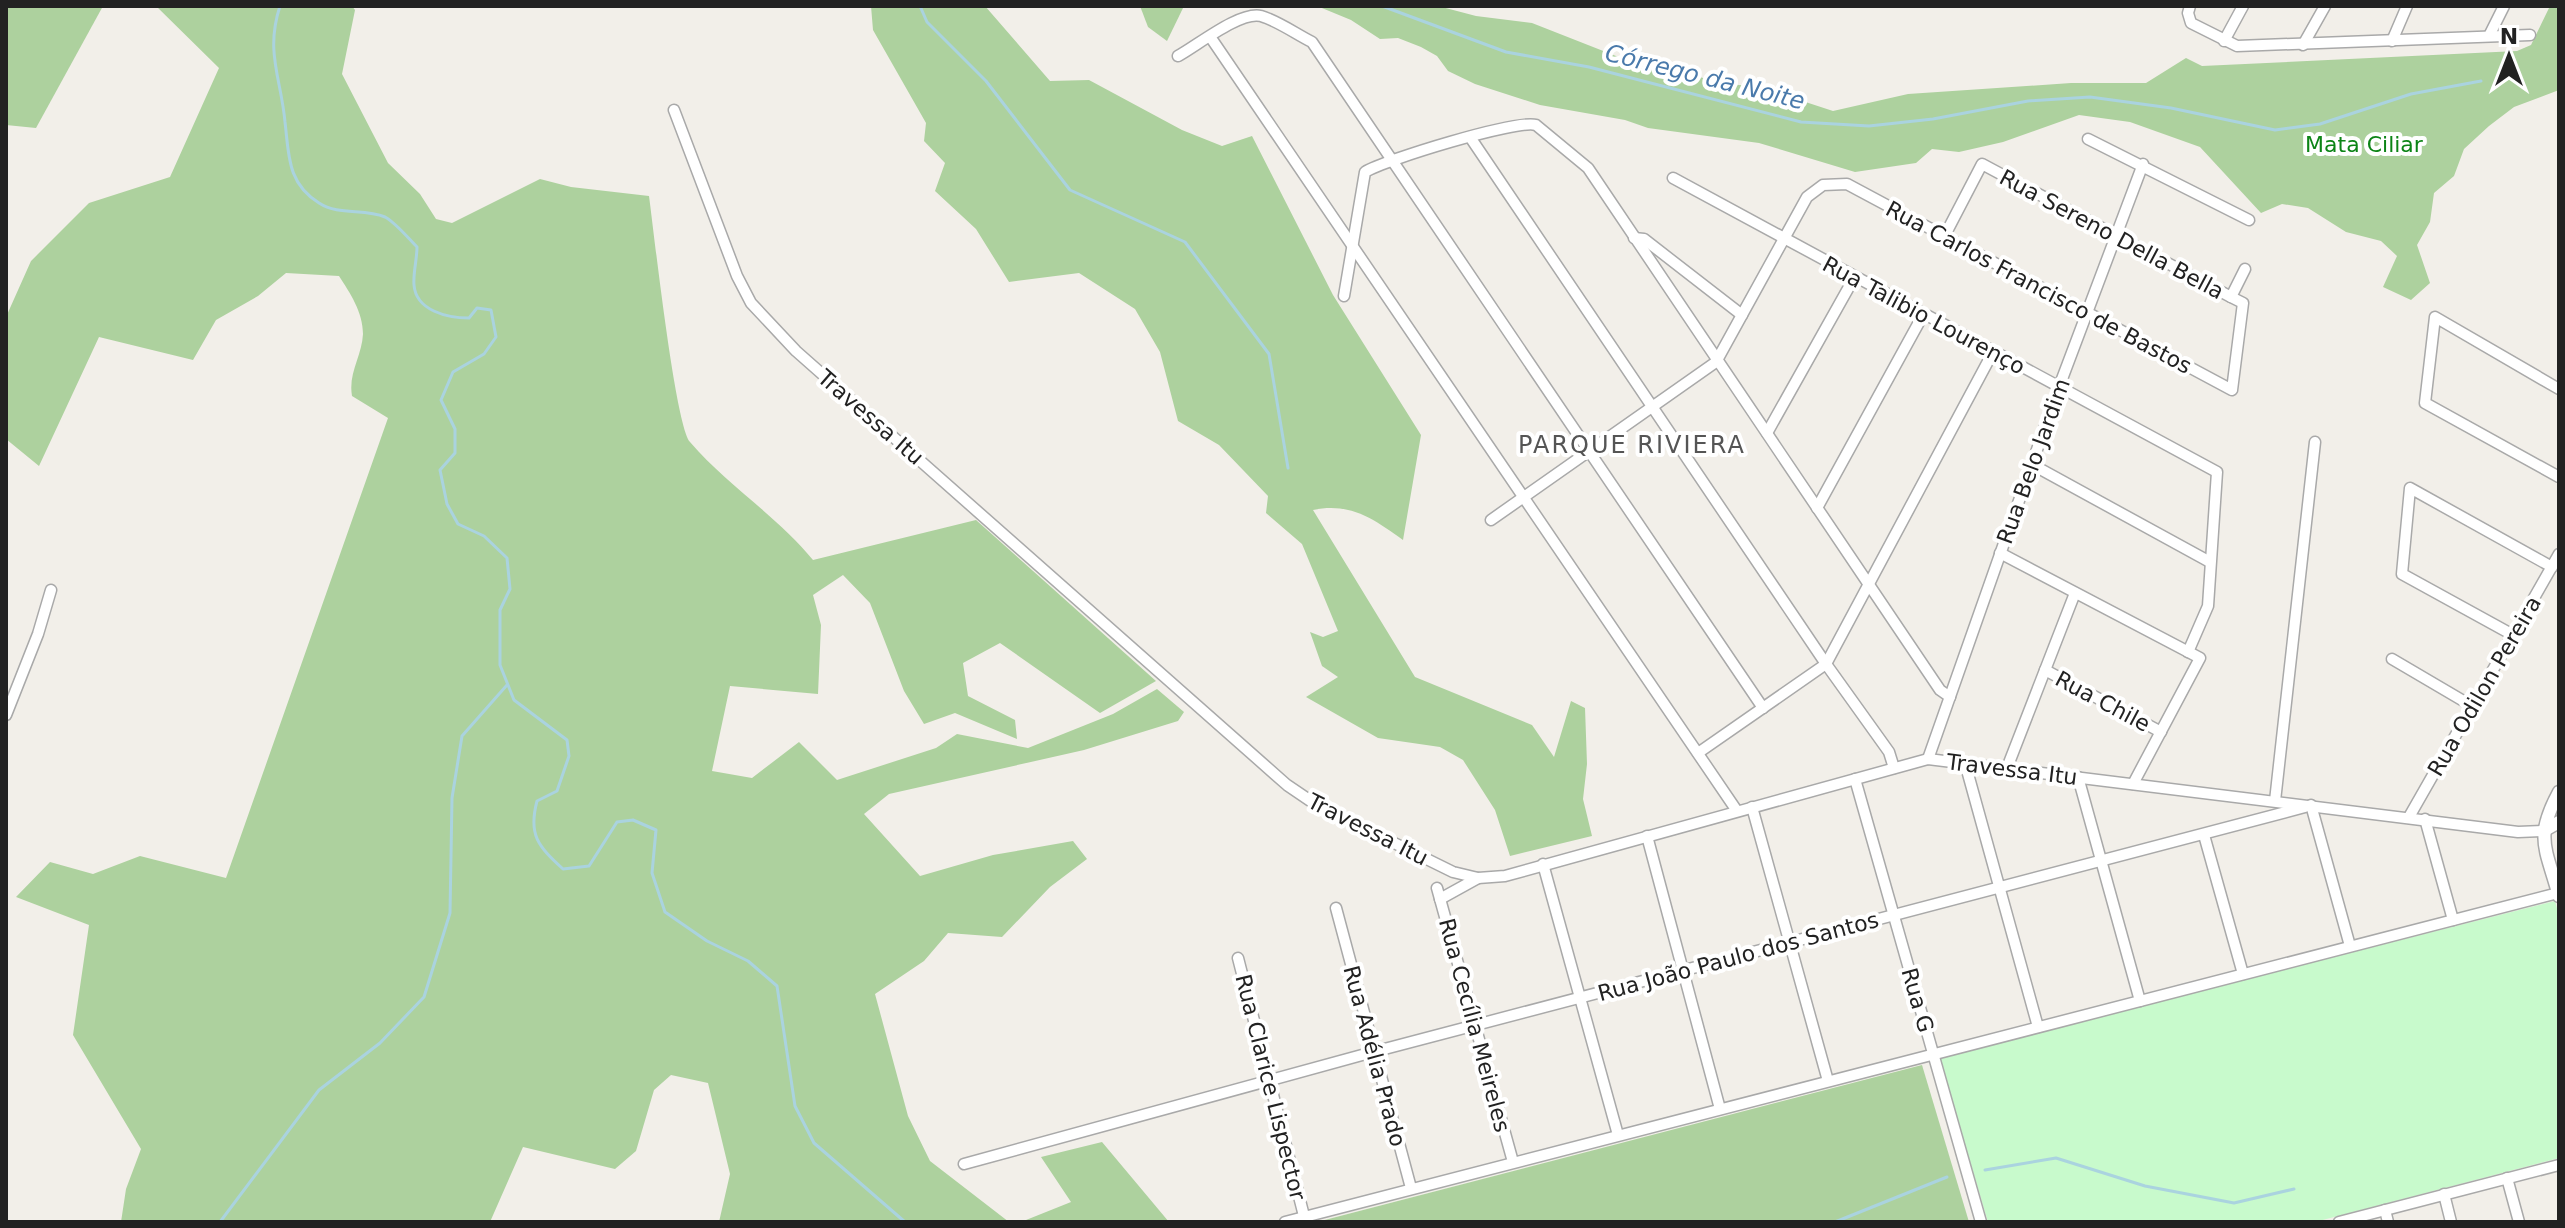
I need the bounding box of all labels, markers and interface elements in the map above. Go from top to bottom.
north arrow [2469,16,2549,96]
text: N [2500,24,2518,49]
water label: Córrego da Noite [1602,39,1808,115]
park label: Mata Ciliar [2305,132,2424,157]
street label: Rua Sereno Della Bella [1995,165,2228,304]
street label: Rua Carlos Francisco de Bastos [1882,196,2196,379]
street label: Rua Talibio Lourenço [1818,251,2029,379]
street label: Travessa Itu [812,364,929,470]
street label: Rua Belo Jardim [1992,375,2075,547]
district label: PARQUE RIVIERA [1518,431,1746,459]
street label: Rua Odilon Pereira [2423,592,2546,781]
street label: Rua Chile [2051,666,2154,737]
street label: Travessa Itu [1944,749,2079,790]
street label: Travessa Itu [1303,788,1432,870]
street label: Rua João Paulo dos Santos [1595,907,1881,1006]
street label: Rua Cecília Meireles [1434,915,1515,1135]
street label: Rua Adélia Prado [1338,963,1411,1149]
street label: Rua G [1896,965,1939,1035]
street label: Rua Clarice Lispector [1230,972,1311,1204]

